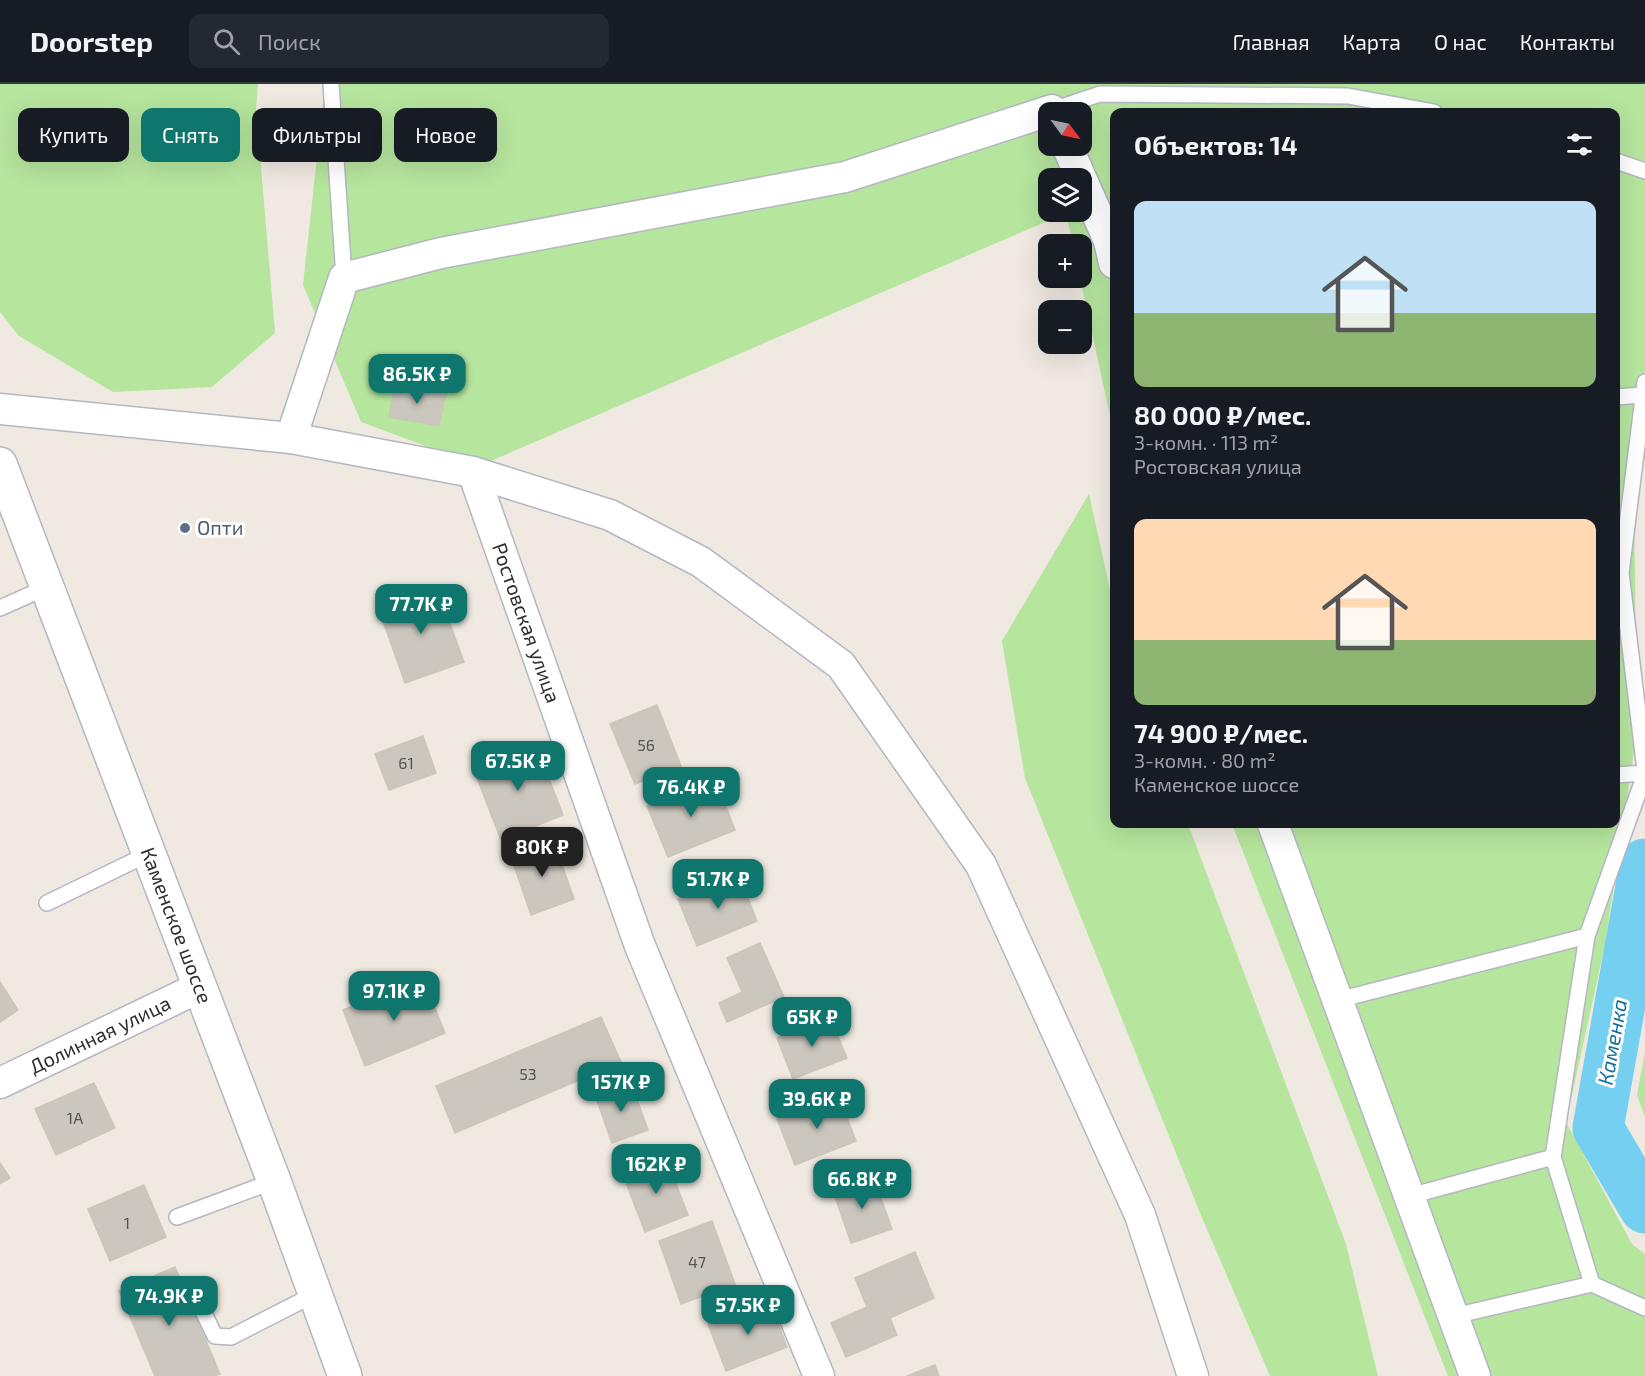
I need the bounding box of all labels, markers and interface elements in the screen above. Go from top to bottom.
search box [189,14,609,68]
text: Doorstep [30,24,153,58]
icon: search [210,25,243,58]
text: Поиск [258,28,321,54]
text: Главная [1233,29,1310,54]
text: Карта [1343,29,1401,54]
text: О нас [1434,29,1487,54]
text: Контакты [1520,29,1615,54]
north arrow [1038,102,1092,156]
map controls [1038,102,1092,354]
chip: Купить [18,108,129,162]
chip: Снять [141,108,240,162]
chip: Фильтры [252,108,382,162]
chip: Новое [394,108,497,162]
icon: filters [1563,128,1596,161]
text: Объектов: 14 [1134,129,1298,160]
button: layers [1038,168,1092,222]
button: + [1038,234,1092,288]
icon: home [1311,240,1419,348]
button: − [1038,300,1092,354]
pin: 86.5K ₽ [362,354,472,405]
text: 86.5K ₽ [383,361,451,385]
text: 80 000 ₽/мес. [1134,399,1311,430]
text: 3-комн. · 113 m² [1134,430,1278,454]
text: Ростовская улица [1134,454,1302,478]
place label: Опти [197,515,243,539]
marker: Опти [178,521,192,535]
street label: Ростовская улица [488,539,566,706]
icon: home [1311,558,1419,666]
pin: 77.7K ₽ [366,584,476,635]
text: 77.7K ₽ [389,591,453,615]
text: 74 900 ₽/мес. [1134,717,1308,748]
house number: 56 [637,735,655,754]
pin: 67.5K ₽ [463,741,573,792]
text: 67.5K ₽ [485,748,551,772]
text: 3-комн. · 80 m² [1134,748,1275,772]
house number: 61 [398,753,414,772]
pin: 76.4K ₽ [636,767,746,818]
text: Каменское шоссе [1134,772,1299,796]
text: 76.4K ₽ [657,774,725,798]
pin: 80K ₽ [500,827,584,878]
text: 80K ₽ [515,834,569,858]
street label: Каменское шоссе [137,844,218,1007]
pin: 51.7K ₽ [663,859,773,910]
text: 51.7K ₽ [686,866,750,890]
pin: 97.1K ₽ [339,971,449,1022]
text: 97.1K ₽ [363,978,425,1002]
street label: Долинная улица [25,990,174,1078]
pin: 65K ₽ [770,997,854,1048]
water label: Каменка [1592,997,1631,1087]
text: 65K ₽ [786,1004,838,1028]
pin: 157K ₽ [572,1062,670,1113]
house number: 53 [519,1064,537,1083]
text: 157K ₽ [592,1069,650,1093]
pin: 39.6K ₽ [762,1079,872,1130]
text: 39.6K ₽ [783,1086,851,1110]
house number: 1А [67,1108,83,1127]
pin: 162K ₽ [607,1144,705,1195]
text: 162K ₽ [626,1151,686,1175]
pin: 66.8K ₽ [807,1159,917,1210]
text: 66.8K ₽ [827,1166,897,1190]
house number: 1 [124,1213,130,1232]
house number: 47 [688,1252,706,1271]
pin: 74.9K ₽ [114,1276,224,1327]
text: 74.9K ₽ [135,1283,203,1307]
pin: 57.5K ₽ [693,1285,803,1336]
text: 57.5K ₽ [715,1292,781,1316]

